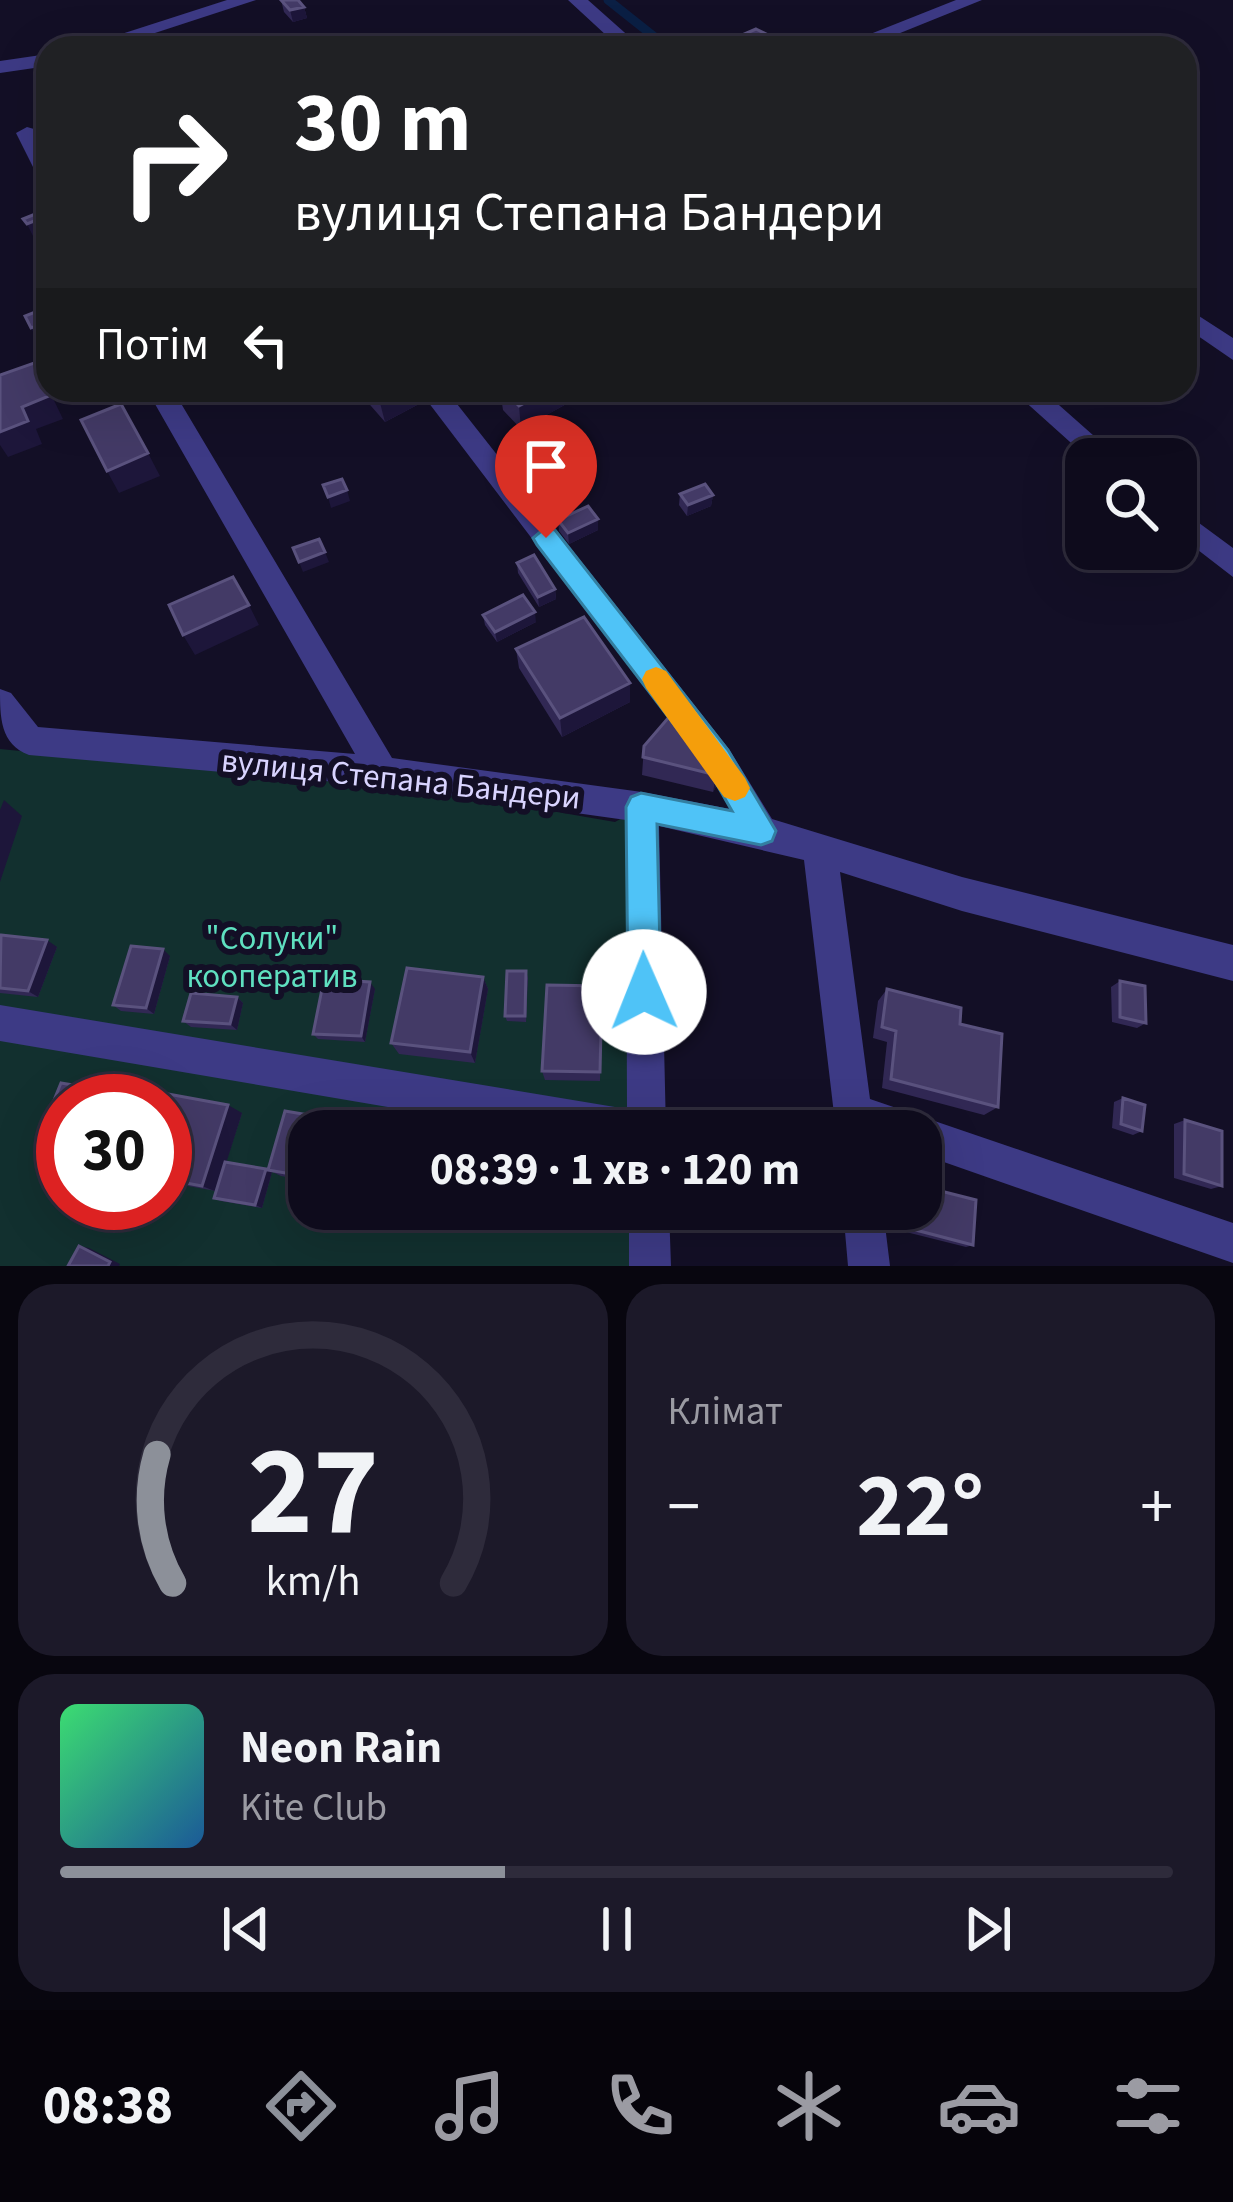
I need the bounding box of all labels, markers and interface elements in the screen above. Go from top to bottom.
text: 30 m [294,64,472,184]
icon: right [96,84,252,240]
text: вулиця Степана Бандери [294,175,885,252]
icon: left [233,312,299,378]
text: Потім [96,313,209,377]
pin [495,415,597,538]
icon: arrive [513,433,579,499]
map controls [1065,438,1197,570]
button: search [1065,438,1197,570]
street label: вулиця Степана Бандери [219,737,583,822]
park label: "Солуки" кооператив [187,915,357,1000]
position arrow [581,929,707,1055]
speed limit sign: 30 [36,1074,192,1230]
text: 08:39 · 1 хв · 120 m [430,1138,800,1202]
text: Клімат [668,1384,783,1440]
text: 27 [247,1404,379,1582]
text: 22° [856,1443,984,1571]
text: − [668,1460,700,1554]
text: + [1140,1460,1173,1554]
text: km/h [265,1551,360,1612]
text: Neon Rain [240,1716,442,1780]
text: Kite Club [240,1780,387,1836]
icon: previous [213,1896,279,1962]
icon: pause [584,1896,650,1962]
icon: next [955,1896,1021,1962]
icon: directions [259,2064,343,2148]
icon: music [428,2064,512,2148]
icon: phone [598,2064,682,2148]
icon: climate [767,2064,851,2148]
icon: car [937,2064,1021,2148]
icon: filters [1106,2064,1190,2148]
text: 08:38 [43,2068,173,2145]

